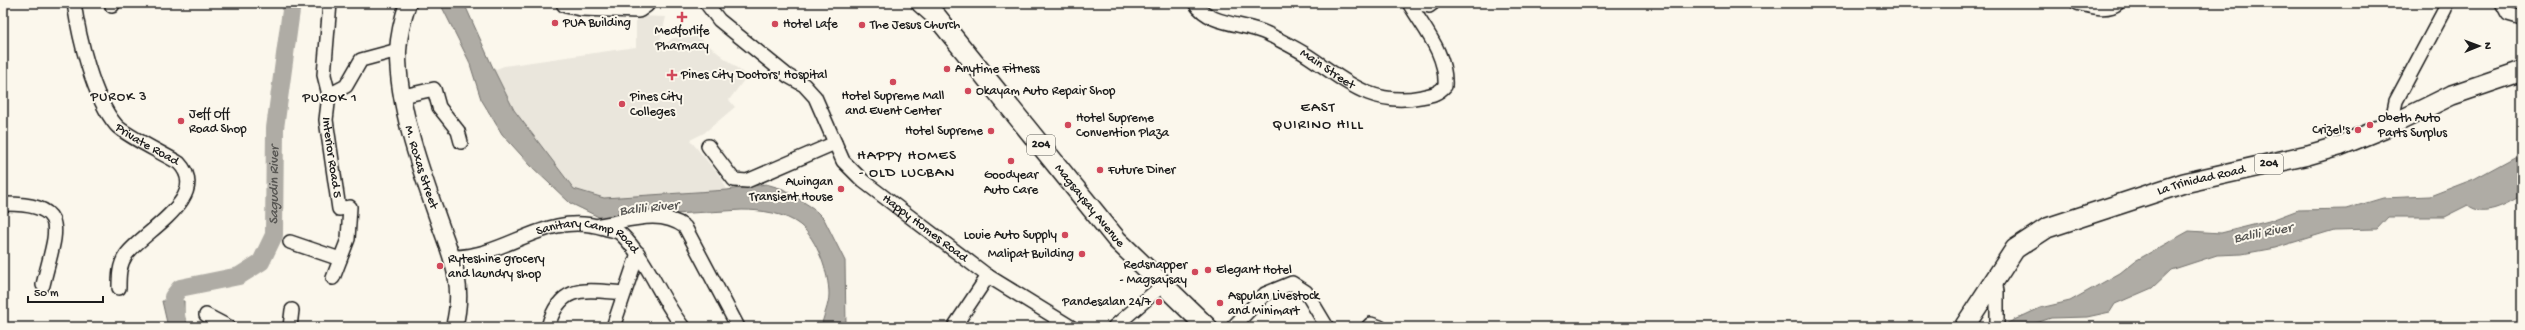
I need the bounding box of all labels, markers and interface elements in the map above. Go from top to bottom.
marker: Medforlife Pharmacy [677,12,687,22]
place label: PUA Building [562,16,631,31]
place label: Hotel Lafe [783,17,838,32]
marker: PUA Building [550,18,560,28]
place label: The Jesus Church [869,18,960,33]
marker: Hotel Lafe [770,19,780,29]
marker: The Jesus Church [857,20,867,30]
place label: Medforlife Pharmacy [654,24,710,54]
north arrow [2459,26,2499,66]
text: N [2481,42,2493,50]
street label: Main Street [1297,45,1359,94]
place label: Anytime Fitness [955,62,1041,77]
marker: Anytime Fitness [942,64,952,74]
place label: Pines City Doctors' Hospital [680,68,828,83]
marker: Pines City Doctors' Hospital [666,69,678,81]
marker: Hotel Supreme Mall and Event Center [888,77,898,87]
place label: Okayam Auto Repair Shop [976,84,1116,99]
marker: Okayam Auto Repair Shop [963,86,973,96]
district label: PUROK 3 [90,89,147,106]
place label: Hotel Supreme Mall and Event Center [842,89,945,119]
district label: PUROK 1 [301,90,358,107]
place label: Pines City Colleges [629,90,683,120]
marker: Pines City Colleges [617,99,627,109]
district label: EAST QUIRINO HILL [1272,99,1364,134]
place label: Jeff Off Road Shop [189,107,247,137]
place label: Hotel Supreme Convention Plaza [1076,111,1170,141]
place label: Obeth Auto Parts Surplus [2377,111,2448,141]
marker: Jeff Off Road Shop [176,116,186,126]
street label: Interior Road 5 [319,116,345,199]
street label: Private Road [111,120,183,170]
marker: Hotel Supreme Convention Plaza [1063,120,1073,130]
marker: Obeth Auto Parts Surplus [2365,120,2375,130]
place label: Crizel's [2312,123,2351,138]
street label: M. Roxas Street [401,124,442,212]
place label: Hotel Supreme [905,124,983,139]
marker: Crizel's [2353,125,2363,135]
marker: Hotel Supreme [986,126,996,136]
road number: 204 [1027,135,1055,155]
water label: Sagudin River [266,143,283,225]
district label: HAPPY HOMES - OLD LUCBAN [857,147,957,182]
road number: 204 [2255,154,2283,174]
marker: Goodyear Auto Care [1006,156,1016,166]
street label: Magsaysay Avenue [1051,161,1128,251]
street label: La Trinidad Road [2155,162,2248,199]
place label: Future Diner [1107,163,1177,178]
marker: Future Diner [1095,165,1105,175]
place label: Goodyear Auto Care [984,168,1040,198]
place label: Awingan Transient House [748,175,834,205]
marker: Awingan Transient House [836,184,846,194]
street label: Happy Homes Road [879,191,972,266]
water label: Balili River [619,197,682,221]
street label: Sanitary Camp Road [534,216,643,257]
water label: Balili River [2232,219,2297,248]
place label: Louie Auto Supply [964,228,1058,243]
marker: Louie Auto Supply [1060,230,1070,240]
place label: Malipat Building [988,247,1074,262]
marker: Malipat Building [1077,249,1087,259]
place label: Ryteshine grocery and laundry shop [448,252,545,282]
place label: Redsnapper - Magsaysay [1119,258,1188,288]
marker: Ryteshine grocery and laundry shop [435,261,445,271]
place label: Elegant Hotel [1216,263,1292,278]
marker: Elegant Hotel [1203,265,1213,275]
marker: Redsnapper - Magsaysay [1190,267,1200,277]
scale bar [28,278,103,304]
text: 50 m [34,287,59,301]
place label: Aspulan Livestock and Minimart [1228,289,1321,319]
place label: Pandesalan 24/7 [1061,295,1152,310]
marker: Pandesalan 24/7 [1154,297,1164,307]
marker: Aspulan Livestock and Minimart [1215,298,1225,308]

